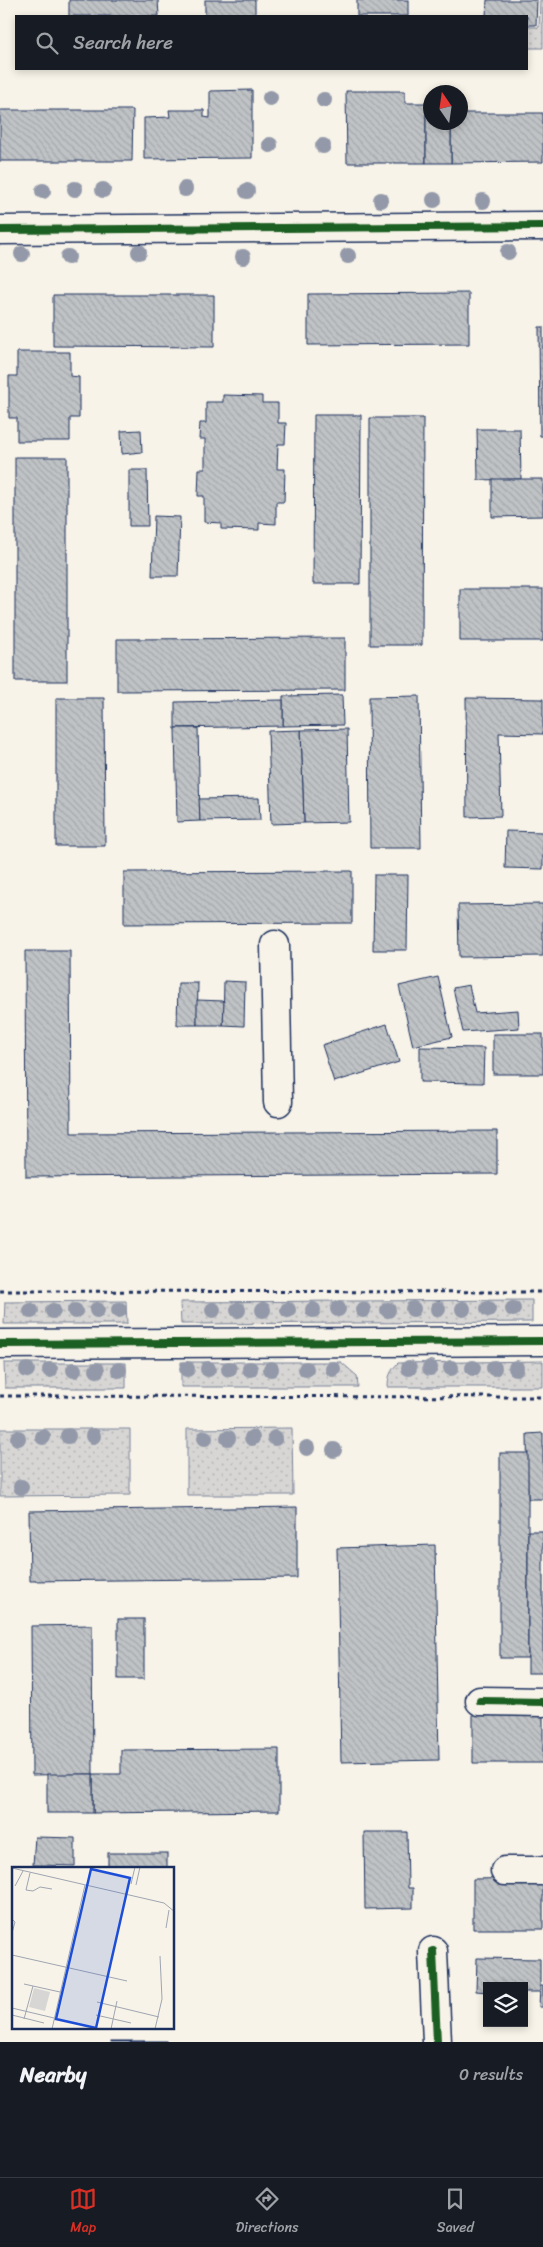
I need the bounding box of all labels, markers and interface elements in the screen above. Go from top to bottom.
search box [15,15,528,70]
text: Search here [73,26,173,59]
icon: search [33,29,61,57]
north arrow [423,85,468,130]
inset map [12,1867,175,2030]
map controls [483,1982,528,2027]
button: layers [483,1982,528,2027]
text: Nearby [20,2056,86,2094]
text: 0 results [459,2060,523,2089]
tab: Map [69,2185,97,2240]
tab: Directions [236,2185,298,2240]
tab: Saved [437,2185,474,2240]

